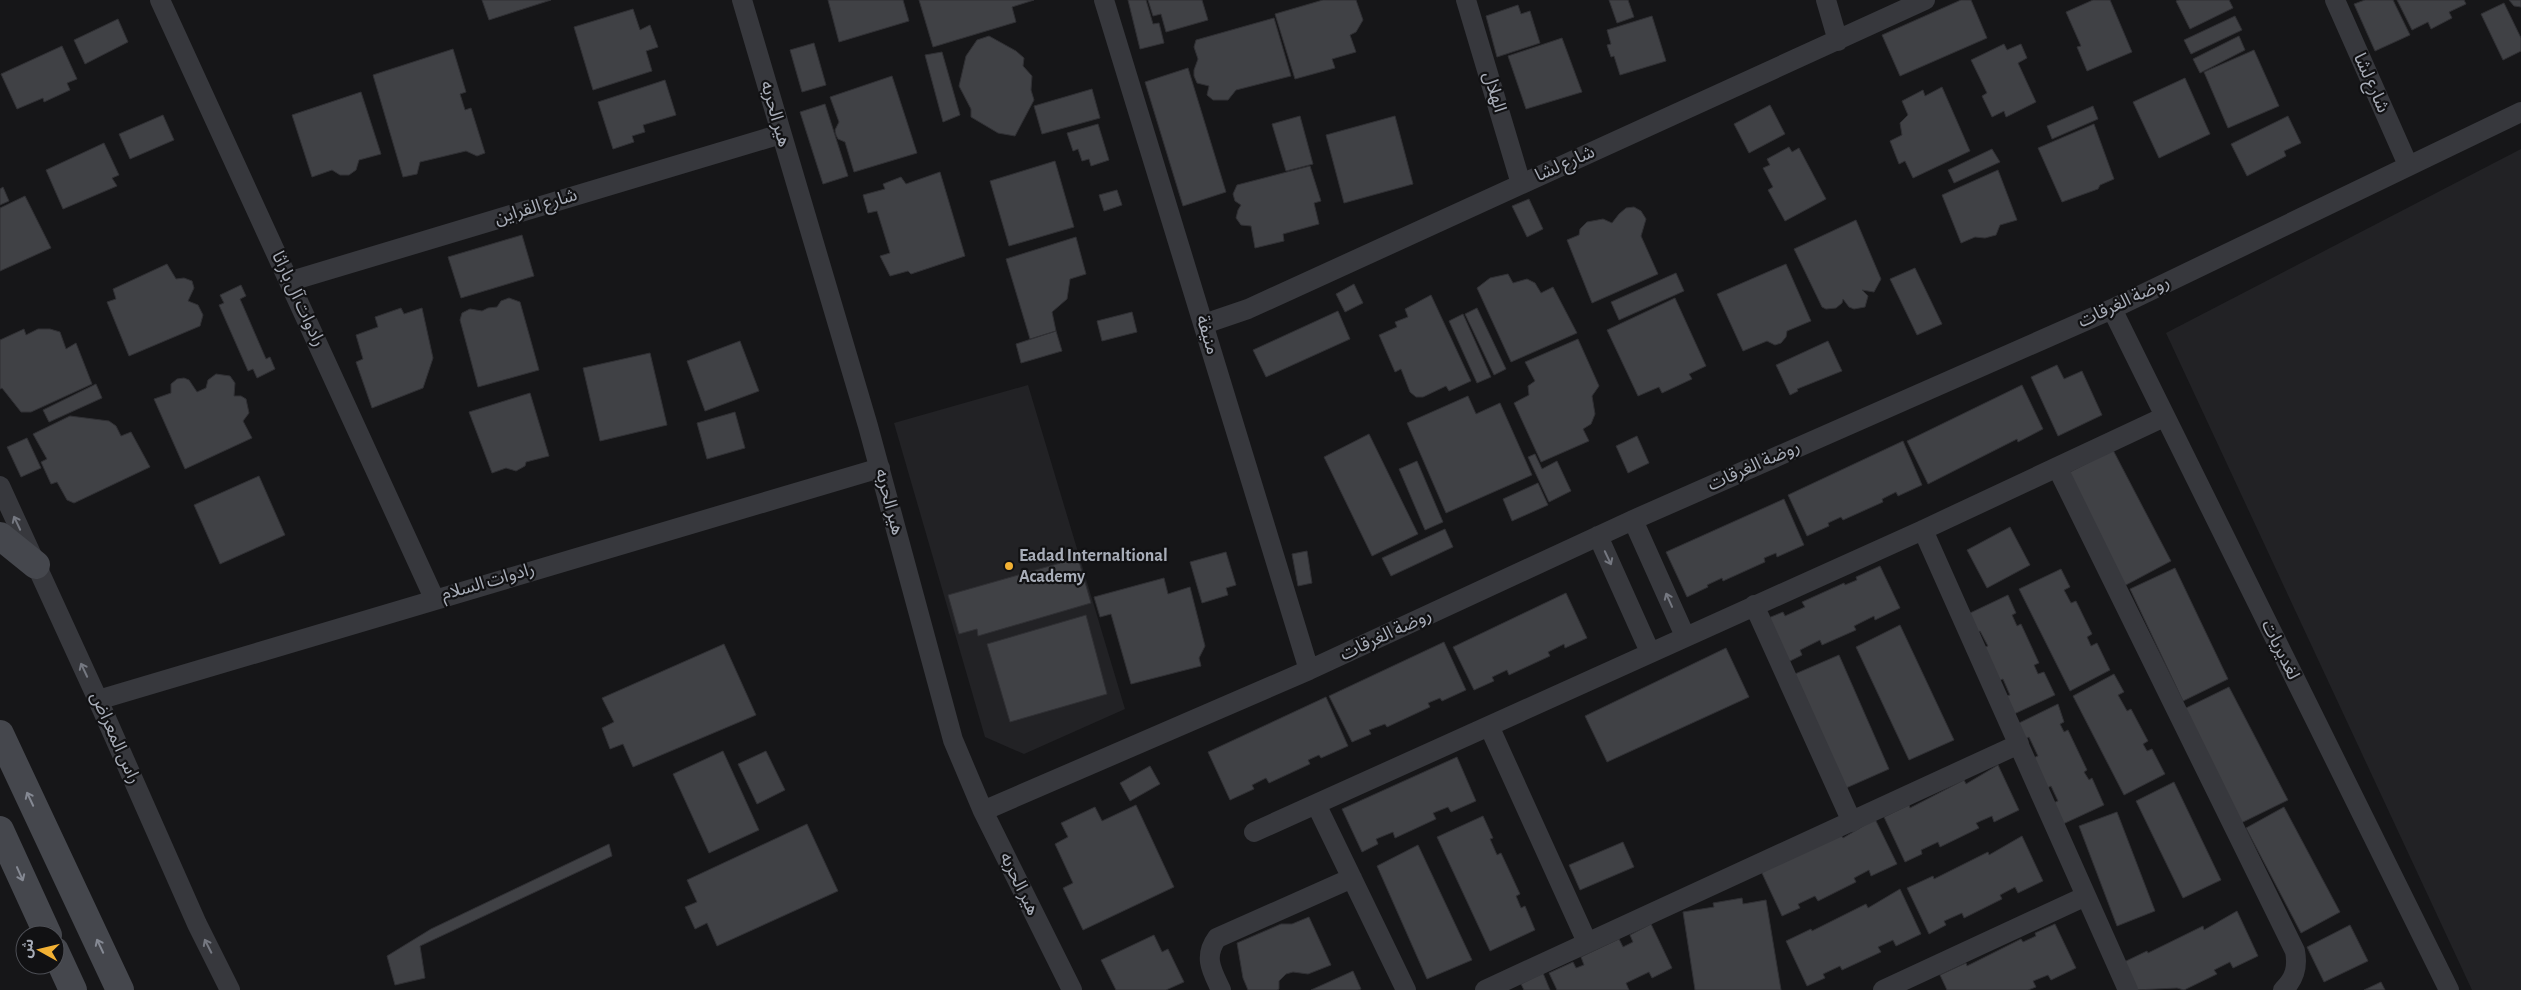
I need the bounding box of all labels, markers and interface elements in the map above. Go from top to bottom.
street label: شارع لشا [2346,50,2392,117]
street label: الهلال [1478,70,1509,115]
street label: هير الحربه [756,79,793,149]
street label: شارع لشا [1532,143,1599,189]
street label: شارع القراين [493,186,581,232]
street label: رادوات آل باراثا [267,248,329,350]
street label: روضة الغرقات [2075,273,2173,332]
street label: منيفة [1193,313,1221,357]
street label: روضة الغرقات [1705,438,1803,495]
street label: هير الحربه [871,467,906,537]
one-way arrow [11,515,21,530]
place label: Eadad Internaltional Academy [1019,547,1168,586]
one-way arrow [1603,550,1613,565]
street label: رادوات السلام [439,560,538,608]
marker: Eadad Internaltional Academy [1003,560,1015,572]
one-way arrow [1663,593,1673,608]
street label: روضة الغرقات [1337,606,1435,665]
street label: لغديريات [2257,617,2302,683]
one-way arrow [79,663,89,678]
street label: راس المعراض [86,689,143,787]
one-way arrow [25,792,35,807]
street label: هير الحربه [995,850,1042,919]
one-way arrow [16,866,26,881]
north arrow [15,925,65,975]
text: ش [20,938,36,959]
one-way arrow [94,939,104,954]
one-way arrow [203,939,213,954]

